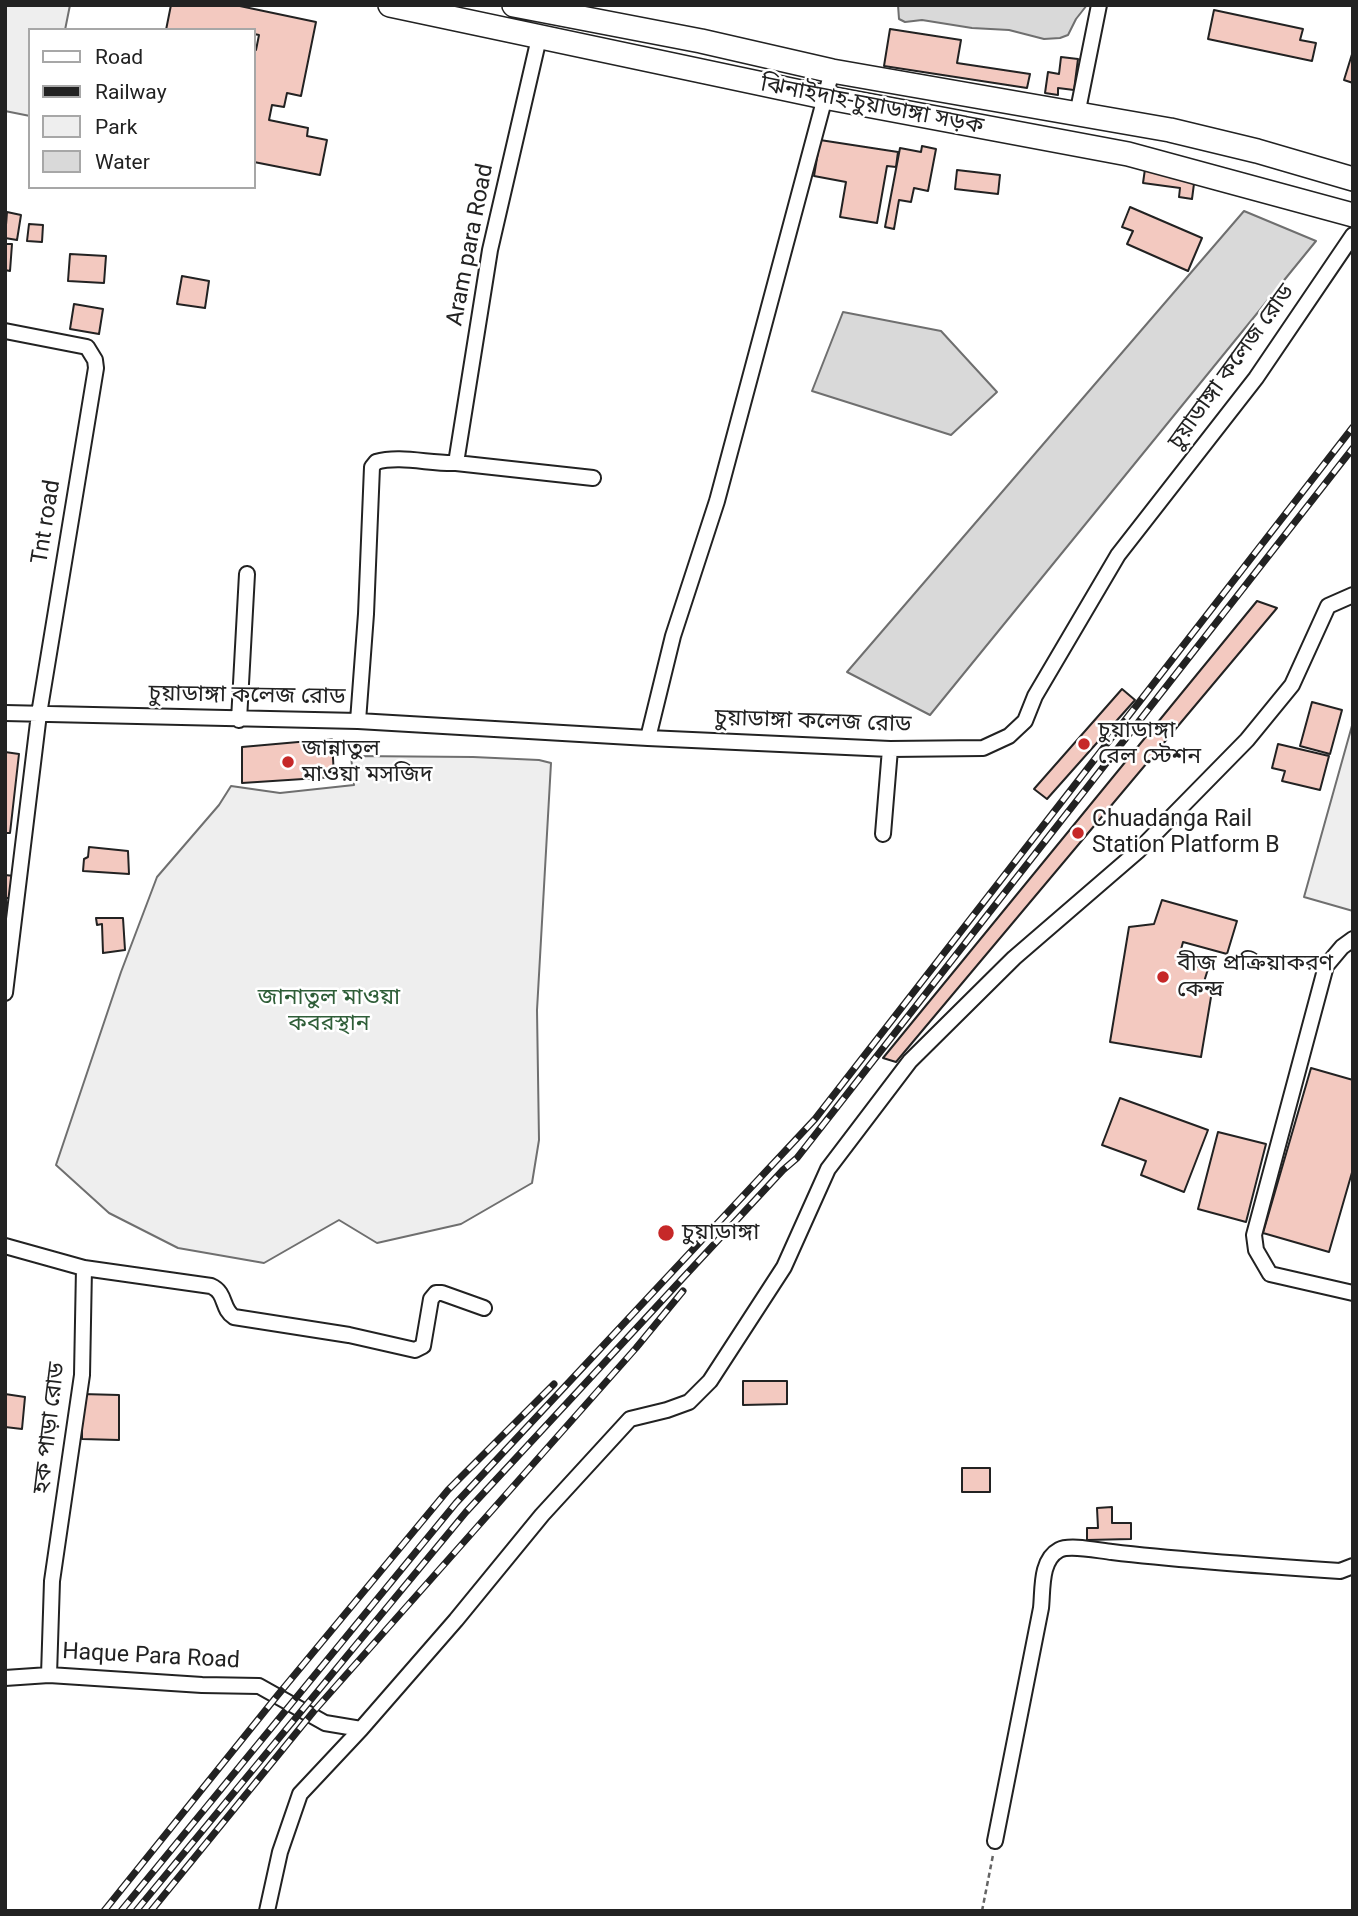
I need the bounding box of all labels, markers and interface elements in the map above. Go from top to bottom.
legend [28,28,256,189]
text: Road [95,45,143,69]
street label: ঝিনাইদাহ-চুয়াডাঙ্গা সড়ক [758,71,986,141]
text: Railway [95,80,167,104]
text: Park [95,115,137,139]
text: Water [95,150,150,174]
street label: Aram para Road [442,162,500,328]
street label: চুয়াডাঙ্গা কলেজ রোড [1163,279,1301,455]
street label: Tnt road [27,478,67,566]
street label: চুয়াডাঙ্গা কলেজ রোড [148,680,346,712]
street label: চুয়াডাঙ্গা কলেজ রোড [714,705,912,739]
place label: চুয়াডাঙ্গা রেল স্টেশন [1098,717,1201,771]
place label: জান্নাতুল মাওয়া মসজিদ [302,735,432,789]
marker: চুয়াডাঙ্গা রেল স্টেশন [1076,736,1092,752]
marker: জান্নাতুল মাওয়া মসজিদ [280,754,296,770]
place label: Chuadanga Rail Station Platform B [1092,806,1280,860]
marker: Chuadanga Rail Station Platform B [1070,825,1086,841]
place label: বীজ প্রক্রিয়াকরণ কেন্দ্র [1177,950,1333,1004]
marker: বীজ প্রক্রিয়াকরণ কেন্দ্র [1155,969,1171,985]
park label: জানাতুল মাওয়া কবরস্থান [258,984,400,1038]
place label: চুয়াডাঙ্গা [682,1219,759,1247]
marker: চুয়াডাঙ্গা [656,1223,676,1243]
street label: হক পাড়া রোড [28,1361,72,1495]
street label: Haque Para Road [61,1639,241,1675]

